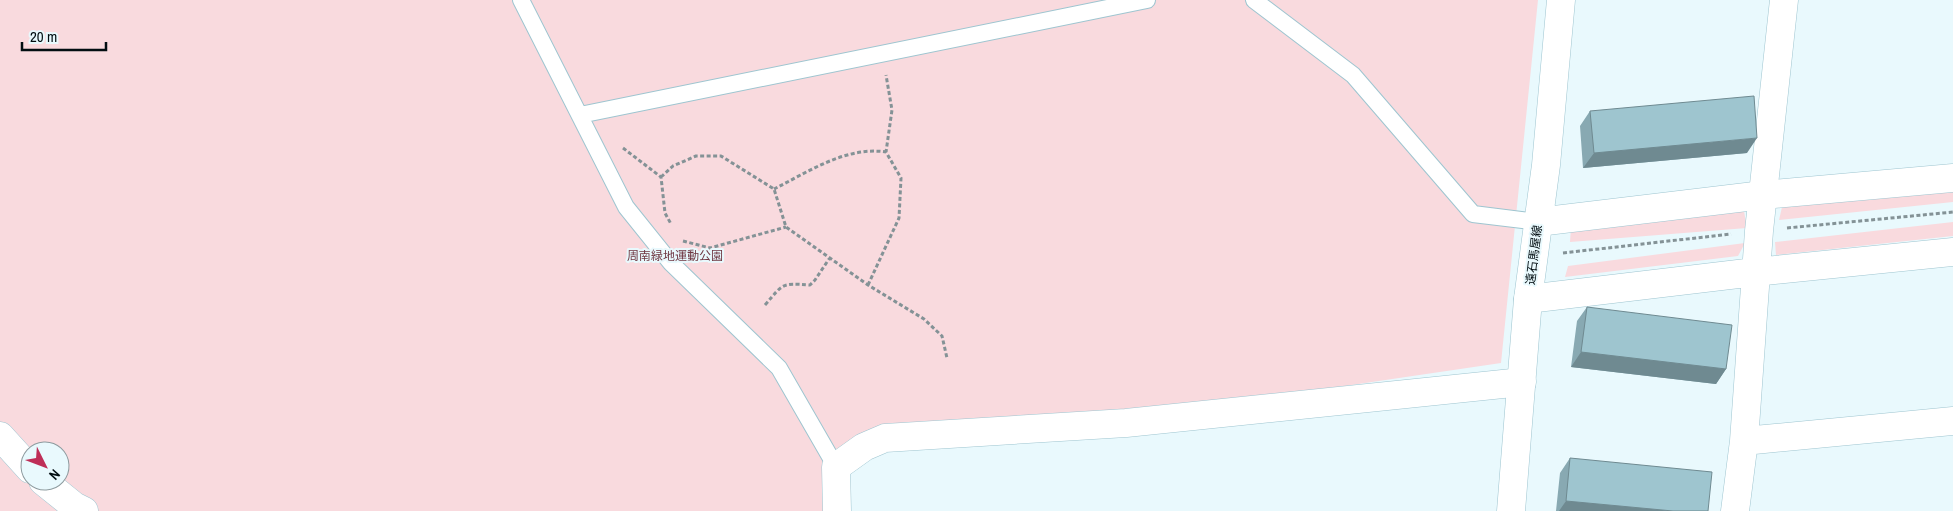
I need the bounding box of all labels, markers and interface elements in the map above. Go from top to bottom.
scale bar [22,20,106,52]
text: 20 m [30,26,57,47]
street label: 遠石馬屋線 [1522,224,1546,286]
park label: 周南緑地運動公園 [627,248,723,264]
north arrow [20,441,70,491]
text: N [45,466,64,484]

